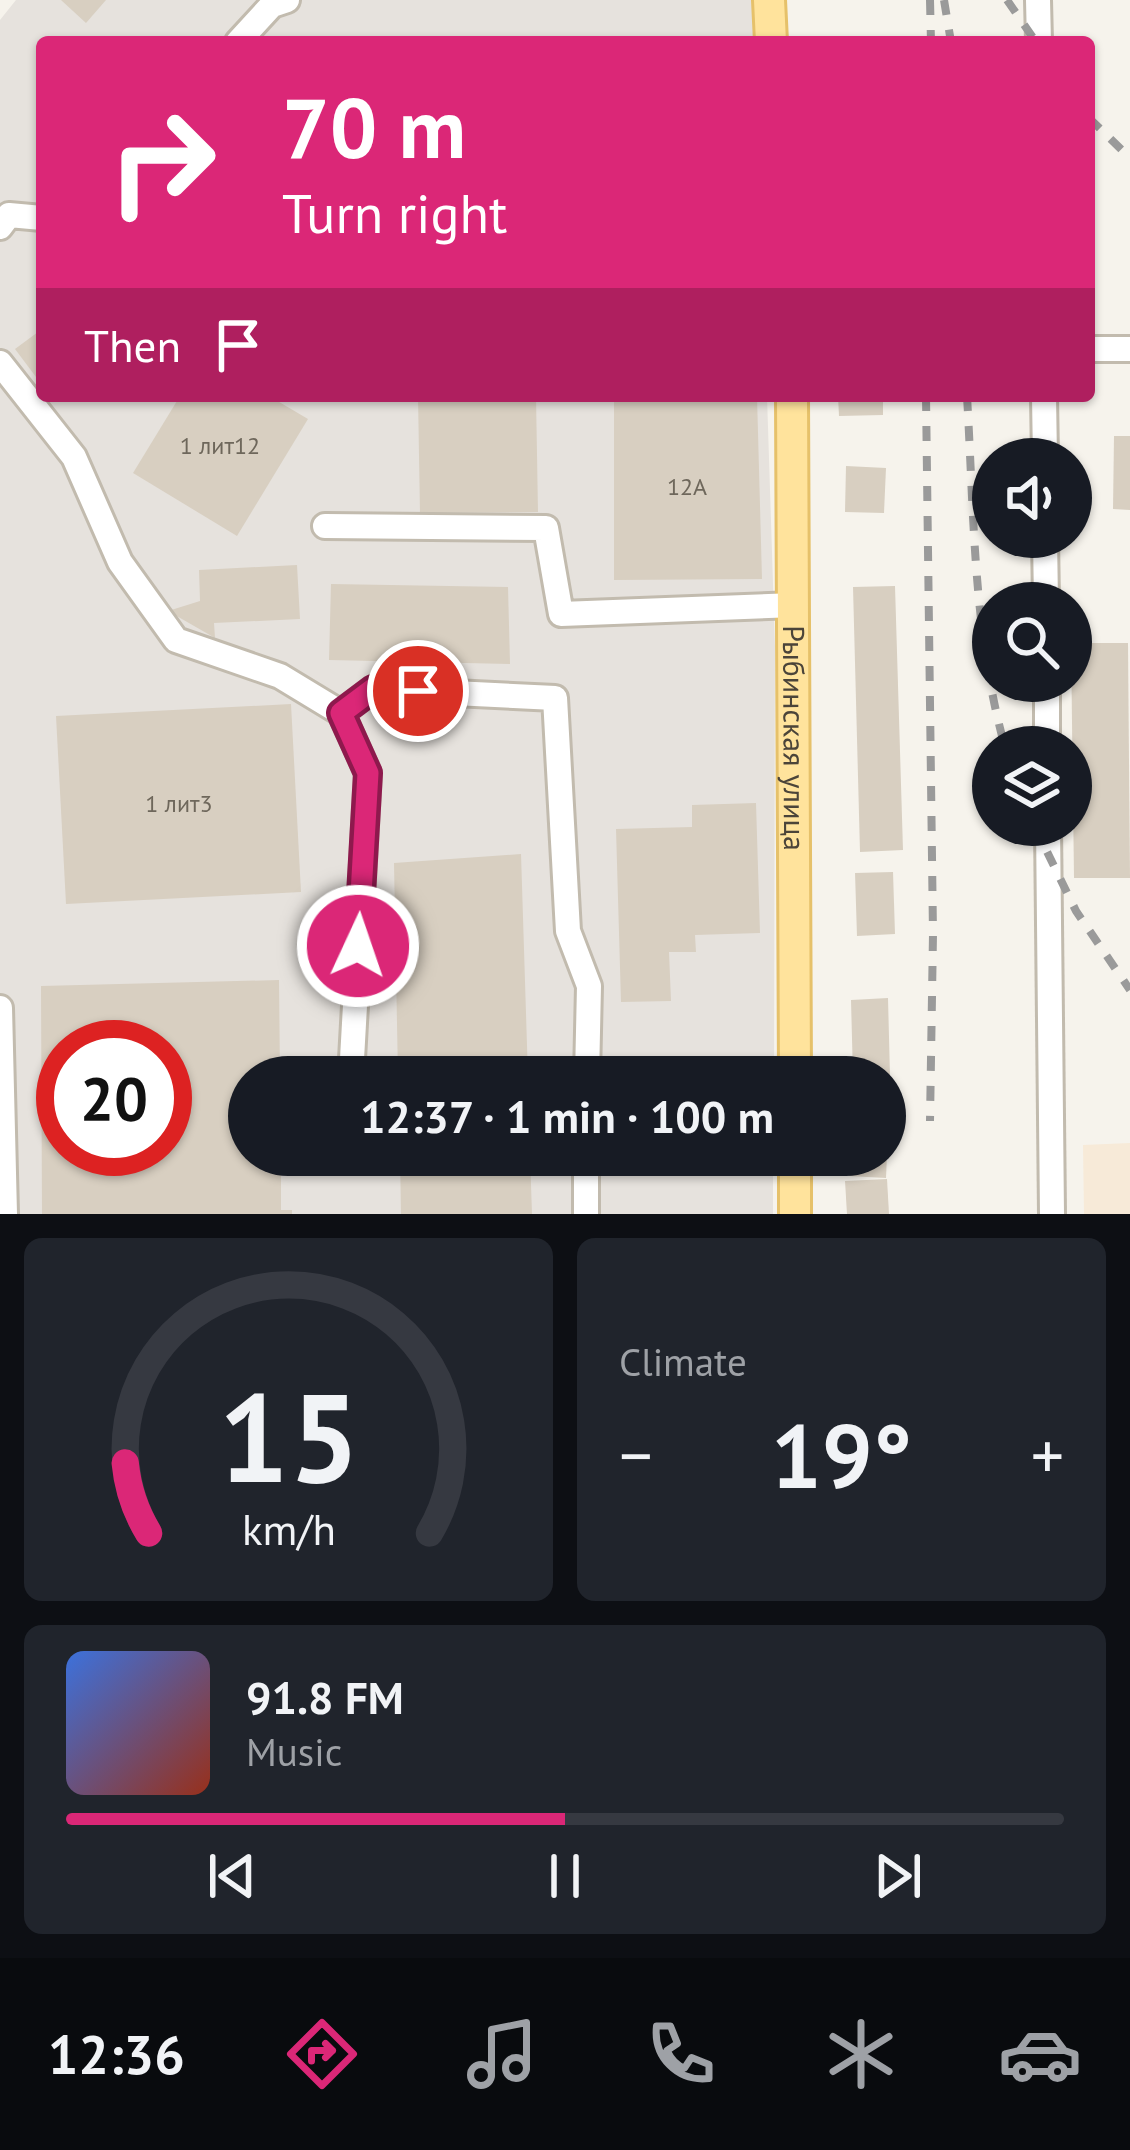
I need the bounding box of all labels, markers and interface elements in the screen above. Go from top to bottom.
text: 70 m [282,72,466,181]
icon: right [84,84,240,240]
text: Turn right [282,178,507,248]
icon: arrive [205,312,271,378]
text: Then [84,316,181,374]
house number: 1 лит12 [180,430,260,461]
map controls [972,438,1092,846]
button: sound [972,438,1092,558]
house number: 12А [667,471,707,502]
button: search [972,582,1092,702]
street label: Рыбинская улица [775,625,815,851]
pin [367,640,469,742]
icon: arrive [385,658,451,724]
button: layers [972,726,1092,846]
house number: 1 лит3 [145,788,213,819]
position arrow [295,883,421,1009]
speed limit sign: 20 [36,1020,192,1176]
text: 12:37 · 1 min · 100 m [360,1087,774,1145]
text: Climate [619,1336,747,1387]
text: 15 [218,1355,359,1516]
text: 19° [771,1396,912,1513]
text: − [619,1412,652,1497]
text: + [1031,1412,1064,1497]
text: km/h [241,1500,336,1556]
text: 91.8 FM [246,1668,404,1726]
text: Music [246,1726,342,1777]
icon: previous [199,1843,265,1909]
icon: pause [532,1843,598,1909]
icon: next [865,1843,931,1909]
icon: directions [280,2012,364,2096]
icon: music [460,2012,544,2096]
icon: phone [639,2012,723,2096]
icon: climate [819,2012,903,2096]
icon: car [998,2012,1082,2096]
text: 12:36 [48,2019,185,2089]

